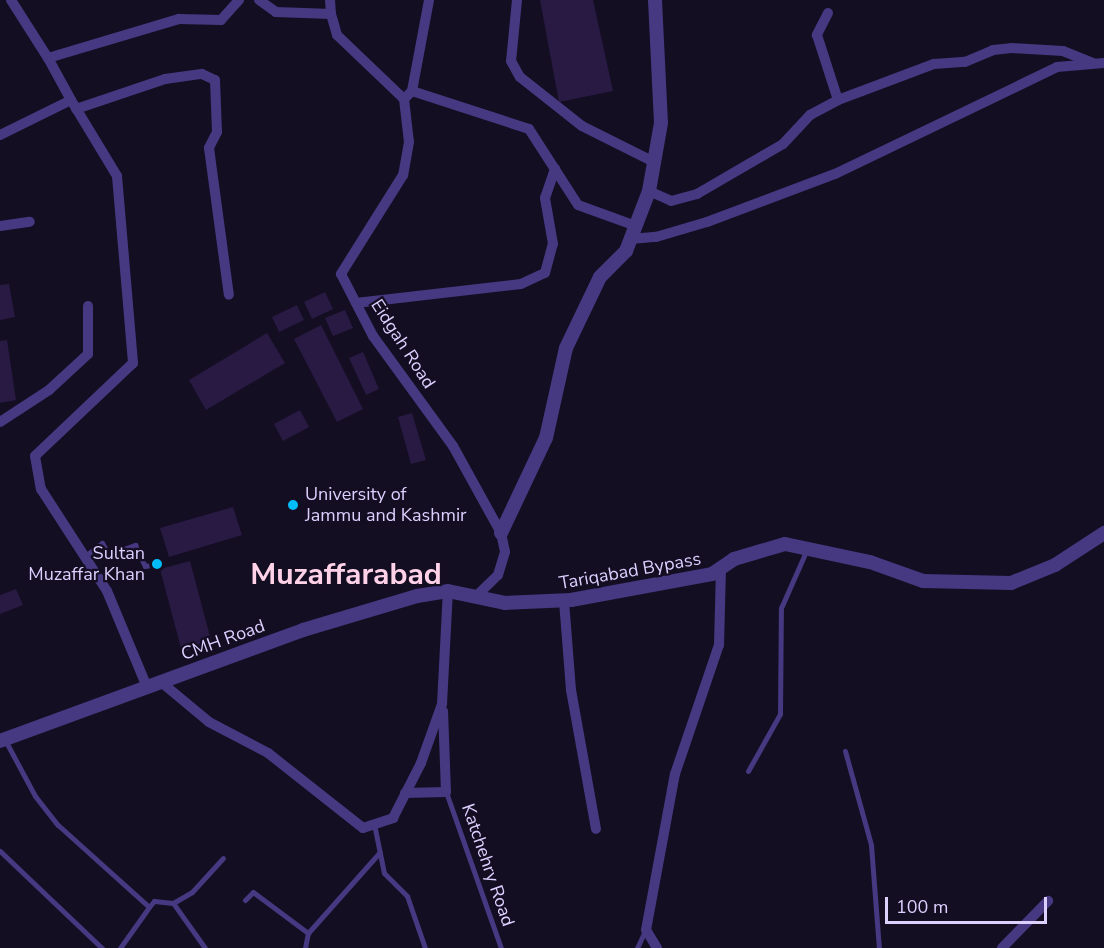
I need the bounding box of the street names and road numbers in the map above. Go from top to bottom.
street label: Eidgah Road [366,295,440,393]
street label: Tariqabad Bypass [557,548,703,594]
street label: CMH Road [178,615,268,665]
street label: Katchehry Road [457,801,519,929]

